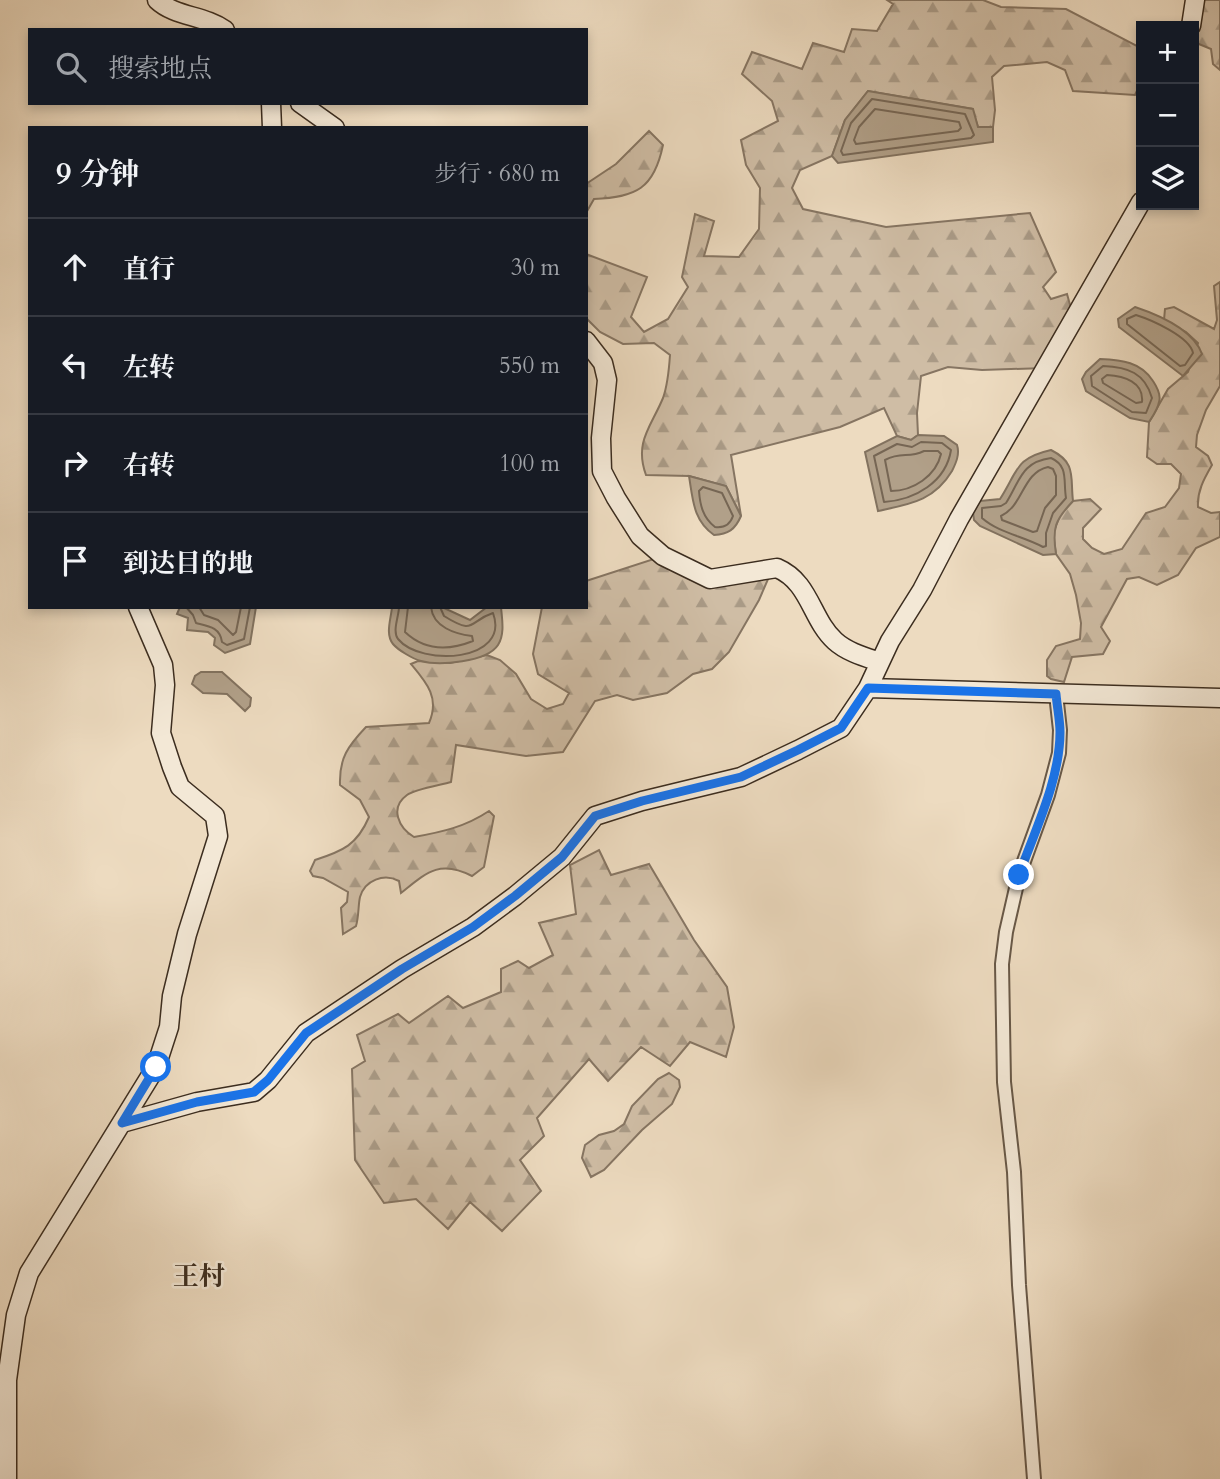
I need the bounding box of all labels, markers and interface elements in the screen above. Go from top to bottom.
map controls [1136,21,1199,210]
button: + [1136,21,1199,84]
search box [28,28,588,105]
icon: search [52,48,90,86]
text: 搜索地点 [108,51,212,86]
button: − [1136,84,1199,147]
button: layers [1136,147,1199,210]
text: 9 分钟 [56,154,139,195]
text: 步行 · 680 m [435,158,560,189]
icon: ahead [56,248,94,286]
text: 直行 [123,252,175,287]
text: 30 m [511,252,560,283]
icon: left [56,346,94,384]
text: 左转 [123,350,175,385]
text: 550 m [499,350,560,381]
icon: right [56,444,94,482]
text: 右转 [123,448,175,483]
text: 100 m [499,448,560,479]
icon: arrive [56,542,94,580]
text: 到达目的地 [123,546,253,581]
route end [1003,859,1034,890]
route start [140,1051,171,1082]
district label: 王村 [173,1259,225,1294]

